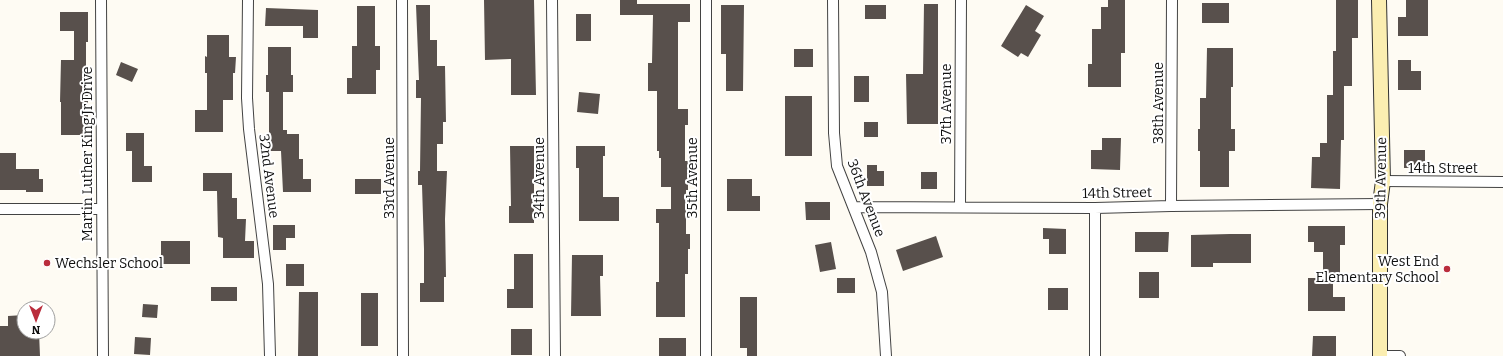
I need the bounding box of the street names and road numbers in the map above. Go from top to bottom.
street label: 38th Avenue [1150,62,1167,144]
street label: 37th Avenue [938,64,955,144]
street label: Martin Luther King Jr Drive [79,67,96,241]
street label: 32nd Avenue [255,133,283,219]
street label: 33rd Avenue [381,137,398,219]
street label: 34th Avenue [531,137,548,219]
street label: 35th Avenue [684,137,701,219]
street label: 39th Avenue [1372,137,1390,219]
street label: 36th Avenue [843,157,889,239]
street label: 14th Street [1408,160,1478,177]
street label: 14th Street [1082,184,1152,202]

